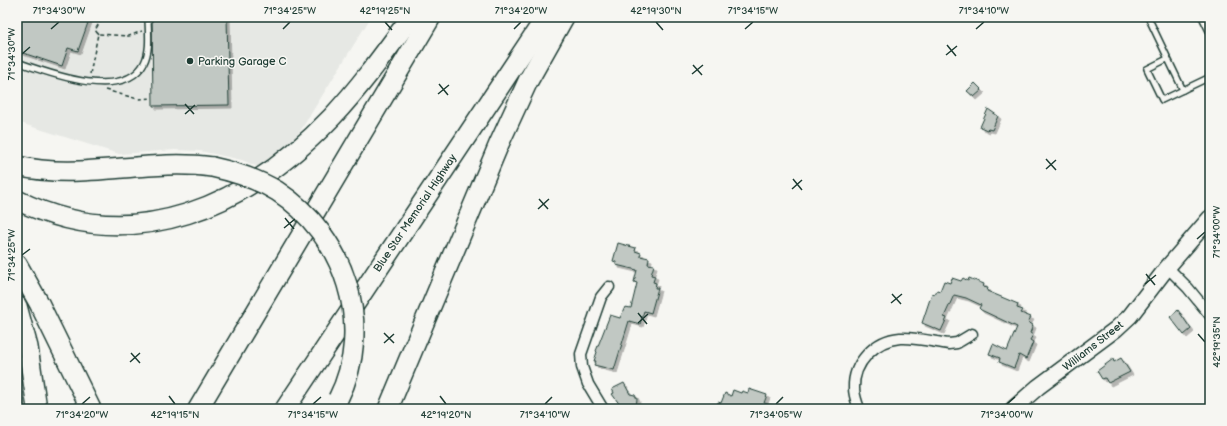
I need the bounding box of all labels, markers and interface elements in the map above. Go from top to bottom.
text: 71°34'30"W [33,5,85,17]
text: 71°34'25"W [264,5,316,17]
text: 42°19'25"N [359,5,411,17]
text: 71°34'20"W [495,5,547,17]
text: 42°19'30"N [630,5,682,17]
text: 71°34'15"W [728,5,778,17]
text: 71°34'10"W [959,5,1009,17]
text: 71°34'30"W [6,28,18,80]
place label: Parking Garage C [198,55,286,68]
marker: Parking Garage C [185,56,195,66]
street label: Blue Star Memorial Highway [371,152,459,274]
text: 71°34'00"W [1211,206,1223,258]
text: 71°34'25"W [6,229,18,281]
text: 42°19'35"N [1211,316,1223,368]
street label: Williams Street [1060,318,1126,374]
text: 71°34'20"W [56,409,108,421]
text: 42°19'15"N [150,409,200,421]
text: 71°34'15"W [288,409,338,421]
text: 42°19'20"N [420,409,472,421]
text: 71°34'10"W [520,409,570,421]
text: 71°34'05"W [750,409,802,421]
text: 71°34'00"W [981,409,1033,421]

